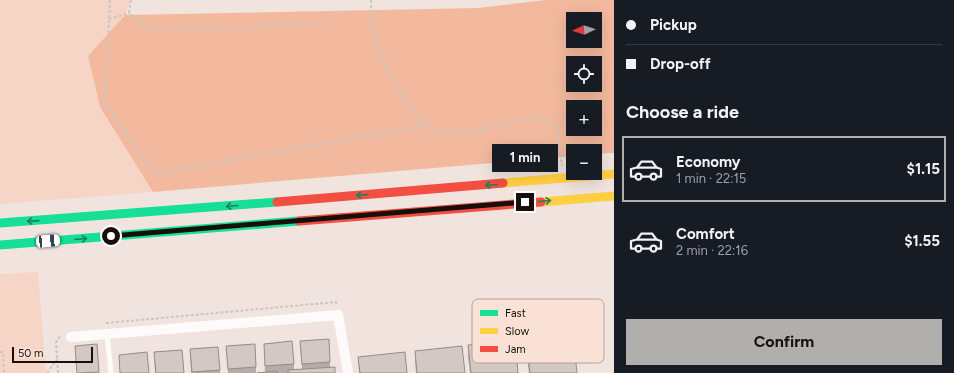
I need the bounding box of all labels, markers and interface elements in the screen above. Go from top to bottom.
north arrow [566,12,602,48]
map controls [566,12,602,180]
text: Pickup [650,16,697,34]
text: Drop-off [650,55,711,73]
button: locate [566,56,602,92]
button: + [566,100,602,136]
text: Choose a ride [626,101,739,123]
callout: 1 min [492,144,558,172]
button: − [566,144,602,180]
text: 1 min [510,150,540,165]
icon: car [628,151,664,187]
text: Economy [676,153,741,171]
text: $1.15 [907,160,940,178]
text: 1 min · 22:15 [676,171,746,186]
one-way arrow [485,181,498,188]
one-way arrow [356,192,369,199]
route end [516,193,534,211]
one-way arrow [538,197,551,204]
one-way arrow [226,203,239,210]
one-way arrow [27,218,40,225]
icon: car [628,223,664,259]
text: Comfort [676,225,735,243]
route start [102,227,120,245]
text: $1.55 [904,232,940,250]
car [36,234,60,248]
one-way arrow [74,235,87,242]
text: 2 min · 22:16 [676,243,748,258]
legend [472,299,604,363]
text: Fast [505,307,526,320]
button: Confirm [626,319,942,365]
text: Slow [505,325,529,338]
text: Jam [505,343,526,356]
scale bar [12,345,93,364]
text: 50 m [18,347,43,360]

